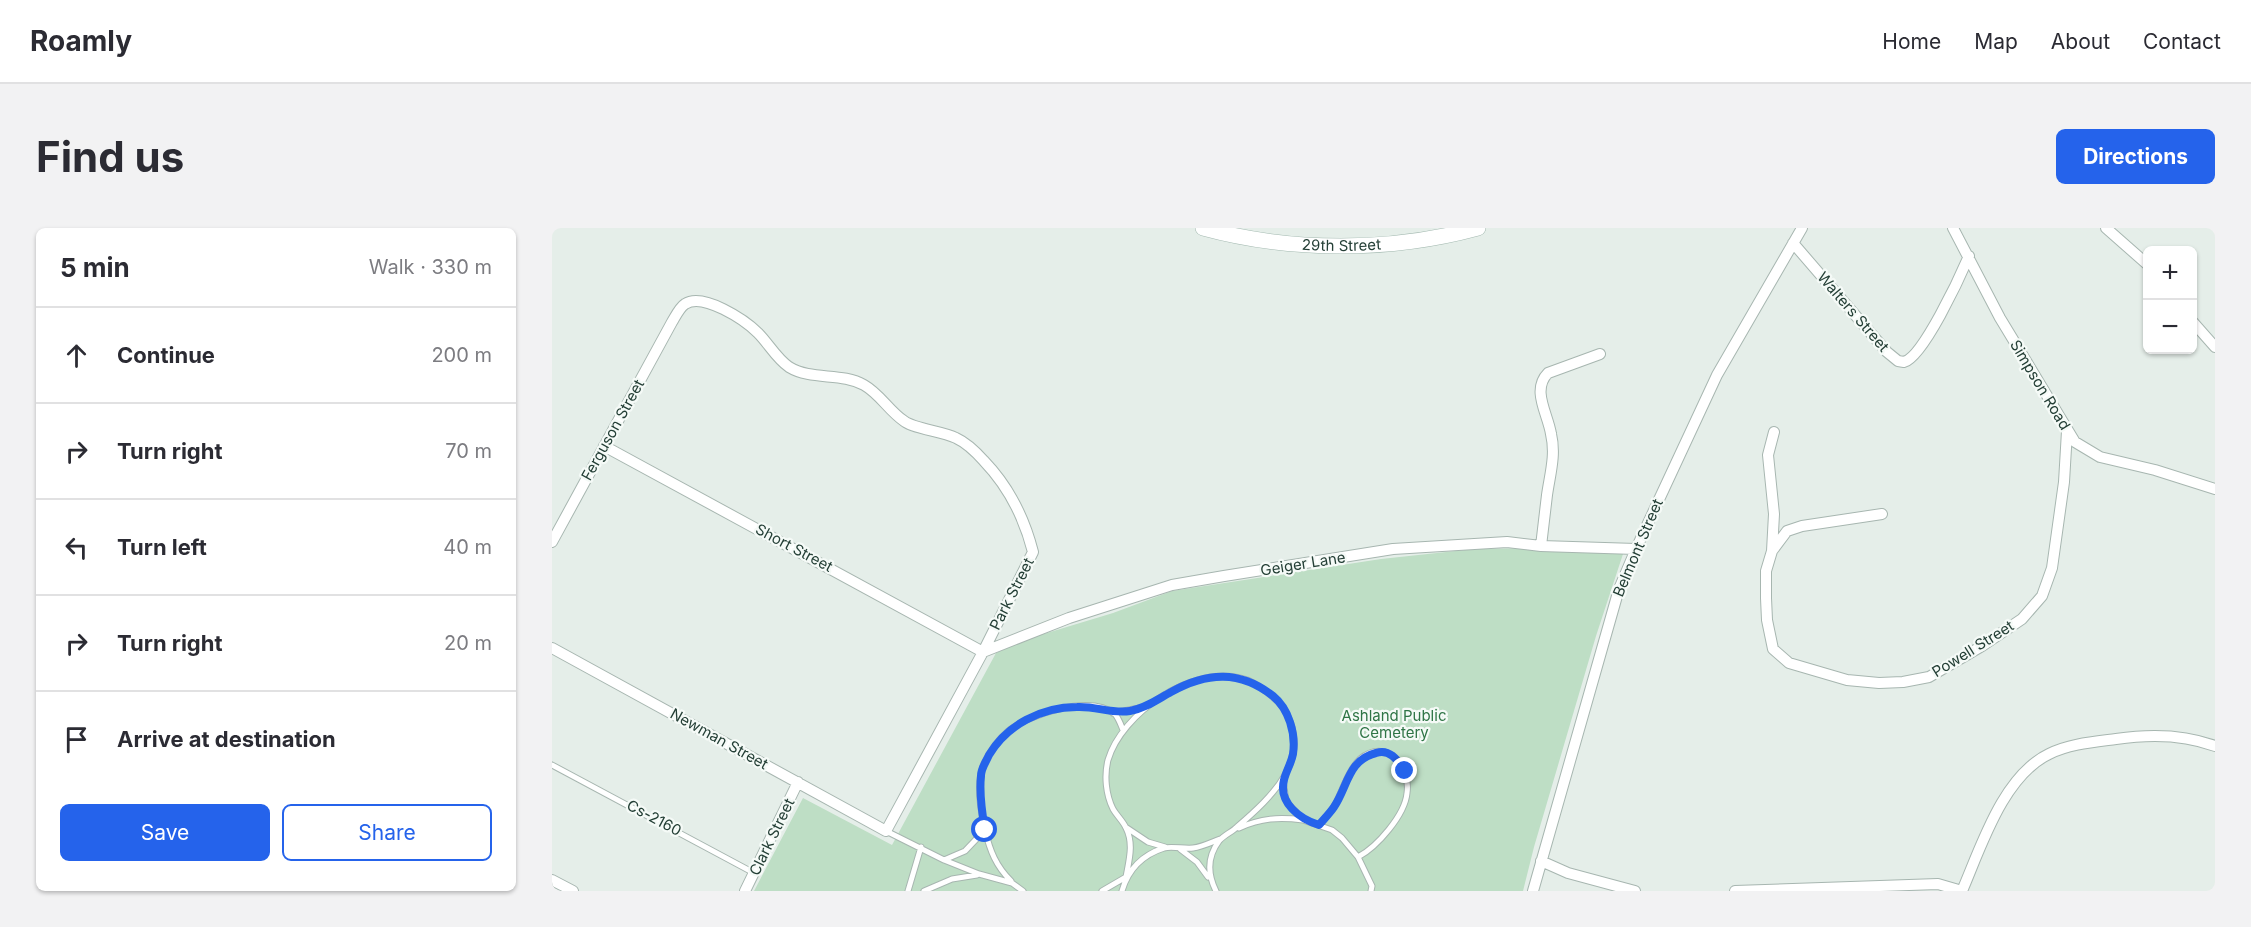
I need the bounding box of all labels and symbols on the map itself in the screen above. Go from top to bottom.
street label: 29th Street [1301,235,1382,255]
street label: Walters Street [1813,268,1893,356]
street label: Simpson Road [2006,336,2075,433]
street label: Ferguson Street [577,376,648,484]
street label: Belmont Street [1608,496,1667,600]
street label: Short Street [752,519,836,576]
street label: Geiger Lane [1259,547,1347,580]
street label: Park Street [985,554,1038,633]
street label: Powell Street [1928,616,2017,681]
street label: Newman Street [667,704,772,773]
park label: Ashland Public Cemetery [1342,706,1446,742]
route end [1391,757,1417,783]
street label: Cs-2160 [624,795,685,840]
street label: Clark Street [745,795,798,879]
route start [971,816,997,842]

